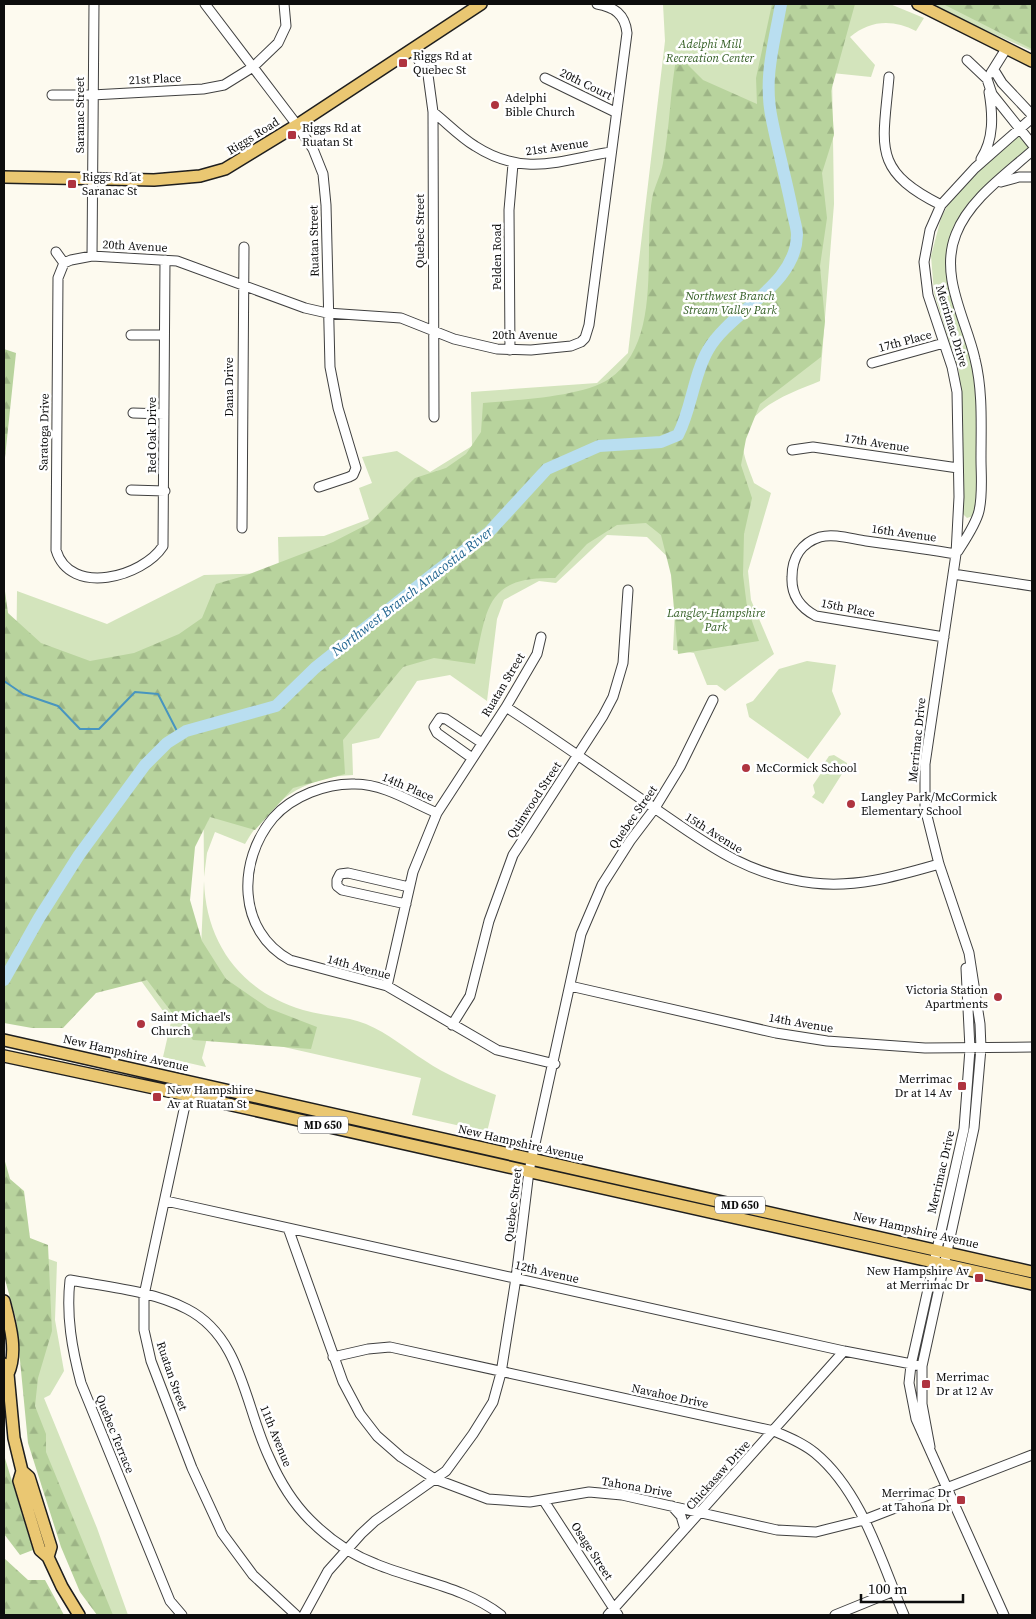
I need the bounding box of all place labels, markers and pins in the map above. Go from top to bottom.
place label: Riggs Rd at Quebec St [413,48,472,78]
marker: Riggs Rd at Quebec St [397,57,409,69]
place label: Adelphi Bible Church [505,90,575,120]
marker: Adelphi Bible Church [489,99,501,111]
place label: Riggs Rd at Ruatan St [302,120,361,150]
marker: Riggs Rd at Ruatan St [286,129,298,141]
place label: Riggs Rd at Saranac St [82,169,141,199]
marker: Riggs Rd at Saranac St [66,178,78,190]
place label: McCormick School [756,760,857,776]
marker: McCormick School [740,762,752,774]
place label: Langley Park/McCormick Elementary School [861,789,997,819]
marker: Langley Park/McCormick Elementary School [845,798,857,810]
place label: Victoria Station Apartments [905,982,988,1012]
marker: Victoria Station Apartments [992,991,1004,1003]
place label: Saint Michael's Church [151,1009,231,1039]
marker: Saint Michael's Church [135,1018,147,1030]
place label: Merrimac Dr at 14 Av [895,1071,952,1101]
marker: Merrimac Dr at 14 Av [956,1080,968,1092]
place label: New Hampshire Av at Ruatan St [167,1082,254,1112]
marker: New Hampshire Av at Ruatan St [151,1091,163,1103]
place label: New Hampshire Av at Merrimac Dr [866,1263,969,1293]
marker: New Hampshire Av at Merrimac Dr [973,1272,985,1284]
place label: Merrimac Dr at 12 Av [936,1369,993,1399]
marker: Merrimac Dr at 12 Av [920,1378,932,1390]
place label: Merrimac Dr at Tahona Dr [881,1485,951,1515]
marker: Merrimac Dr at Tahona Dr [955,1494,967,1506]

